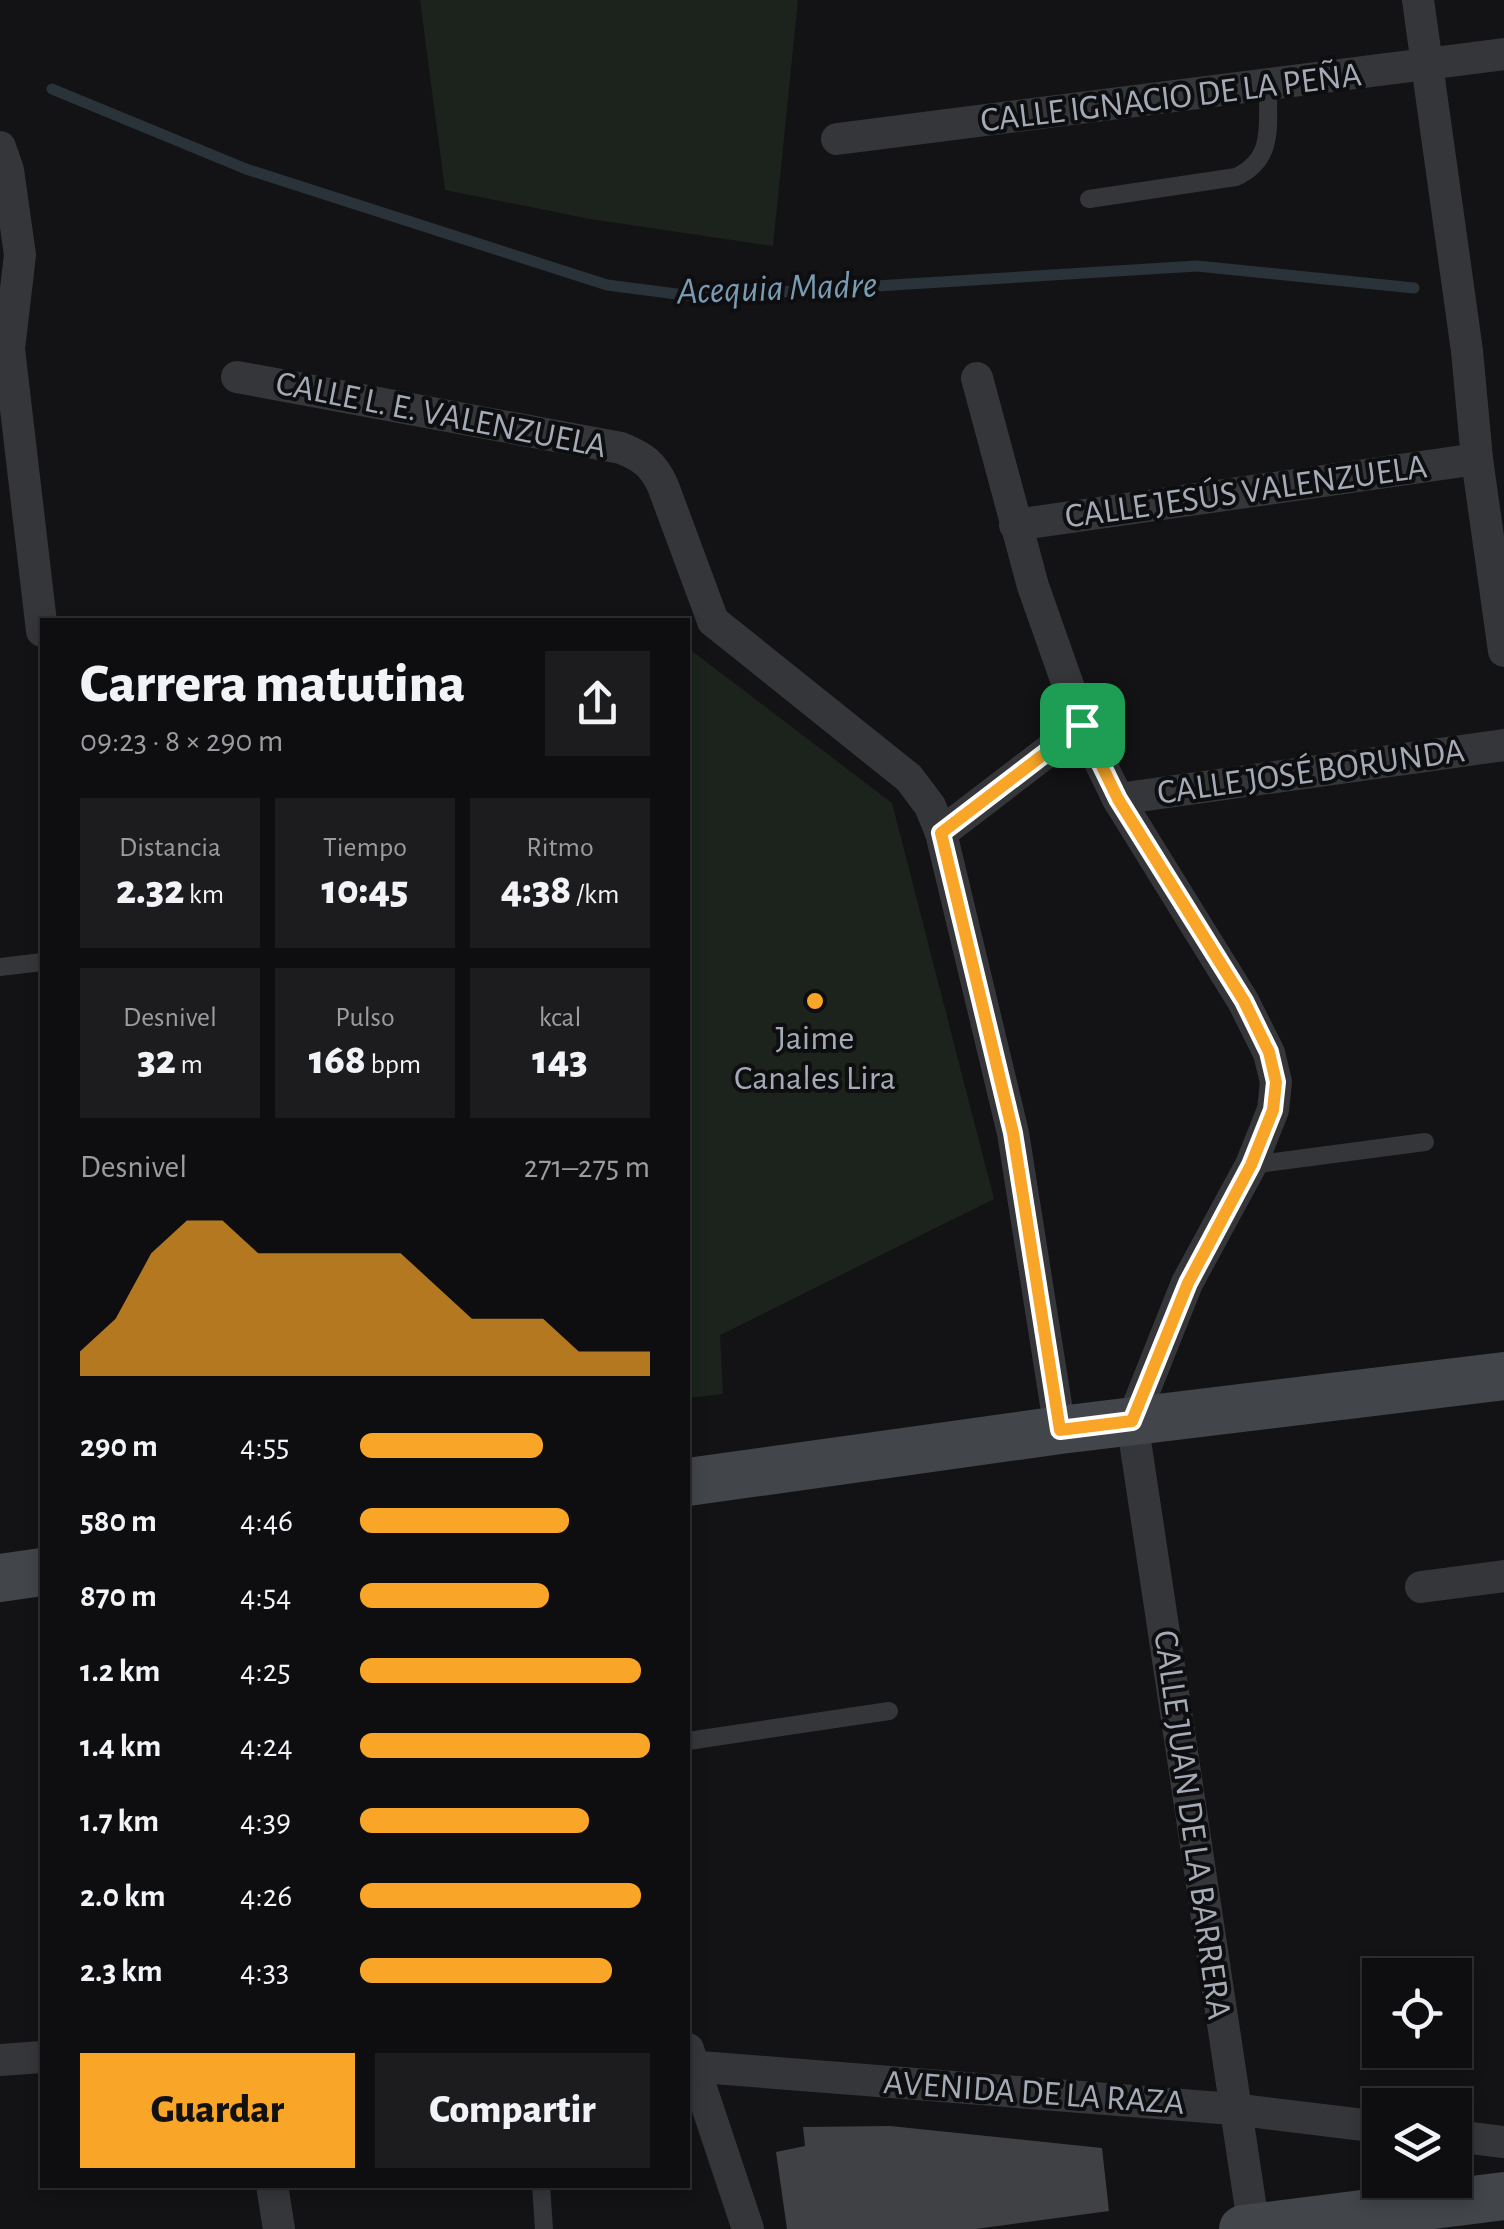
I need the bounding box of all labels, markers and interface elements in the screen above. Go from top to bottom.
street label: CALLE IGNACIO DE LA PEÑA [978,55,1364,139]
water label: Acequia Madre [675,267,878,312]
street label: CALLE L. E. VALENZUELA [273,366,609,464]
street label: CALLE JESÚS VALENZUELA [1062,447,1429,535]
button: share [545,651,650,756]
text: Carrera matutina [80,657,465,712]
pin [1040,683,1125,768]
icon: arrive [1055,698,1110,753]
text: 09:23 · 8 × 290 m [80,725,283,757]
street label: CALLE JOSÉ BORUNDA [1155,731,1467,811]
text: Distancia [119,834,221,862]
text: Tiempo [323,834,407,862]
text: Ritmo [526,834,594,862]
text: 2.32 [116,869,184,911]
text: 10:45 [322,869,408,911]
text: 4:38 [501,869,571,911]
text: km [184,881,224,909]
text: /km [571,881,619,909]
marker: Jaime Canales Lira [804,990,826,1012]
text: Desnivel [123,1004,217,1032]
text: Pulso [335,1004,395,1032]
text: kcal [539,1004,581,1032]
place label: Jaime Canales Lira [734,1021,896,1096]
text: 32 [137,1039,176,1081]
text: 168 [309,1039,366,1081]
text: 143 [532,1039,588,1081]
text: m [176,1051,203,1079]
text: bpm [366,1051,421,1079]
text: Desnivel [80,1151,187,1183]
text: 271–275 m [524,1151,650,1183]
text: 290 m [80,1430,158,1462]
text: 4:55 [240,1430,289,1462]
text: 580 m [80,1505,157,1537]
text: 4:46 [240,1505,293,1537]
text: 870 m [80,1580,157,1612]
text: 4:54 [240,1580,292,1612]
street label: CALLE JUAN DE LA BARRERA [1147,1628,1237,2022]
text: 1.2 km [80,1655,160,1687]
text: 4:25 [240,1655,291,1687]
text: 1.4 km [80,1730,161,1762]
text: 4:24 [240,1730,293,1762]
text: 1.7 km [80,1805,159,1837]
text: 4:39 [240,1805,291,1837]
text: 2.0 km [80,1880,166,1912]
text: 4:26 [240,1880,292,1912]
text: 2.3 km [80,1955,163,1987]
text: 4:33 [240,1955,289,1987]
map controls [1362,1958,1472,2198]
button: locate [1362,1958,1472,2068]
button: Guardar [80,2053,355,2168]
button: Compartir [375,2053,650,2168]
street label: AVENIDA DE LA RAZA [882,2065,1186,2121]
button: layers [1362,2088,1472,2198]

